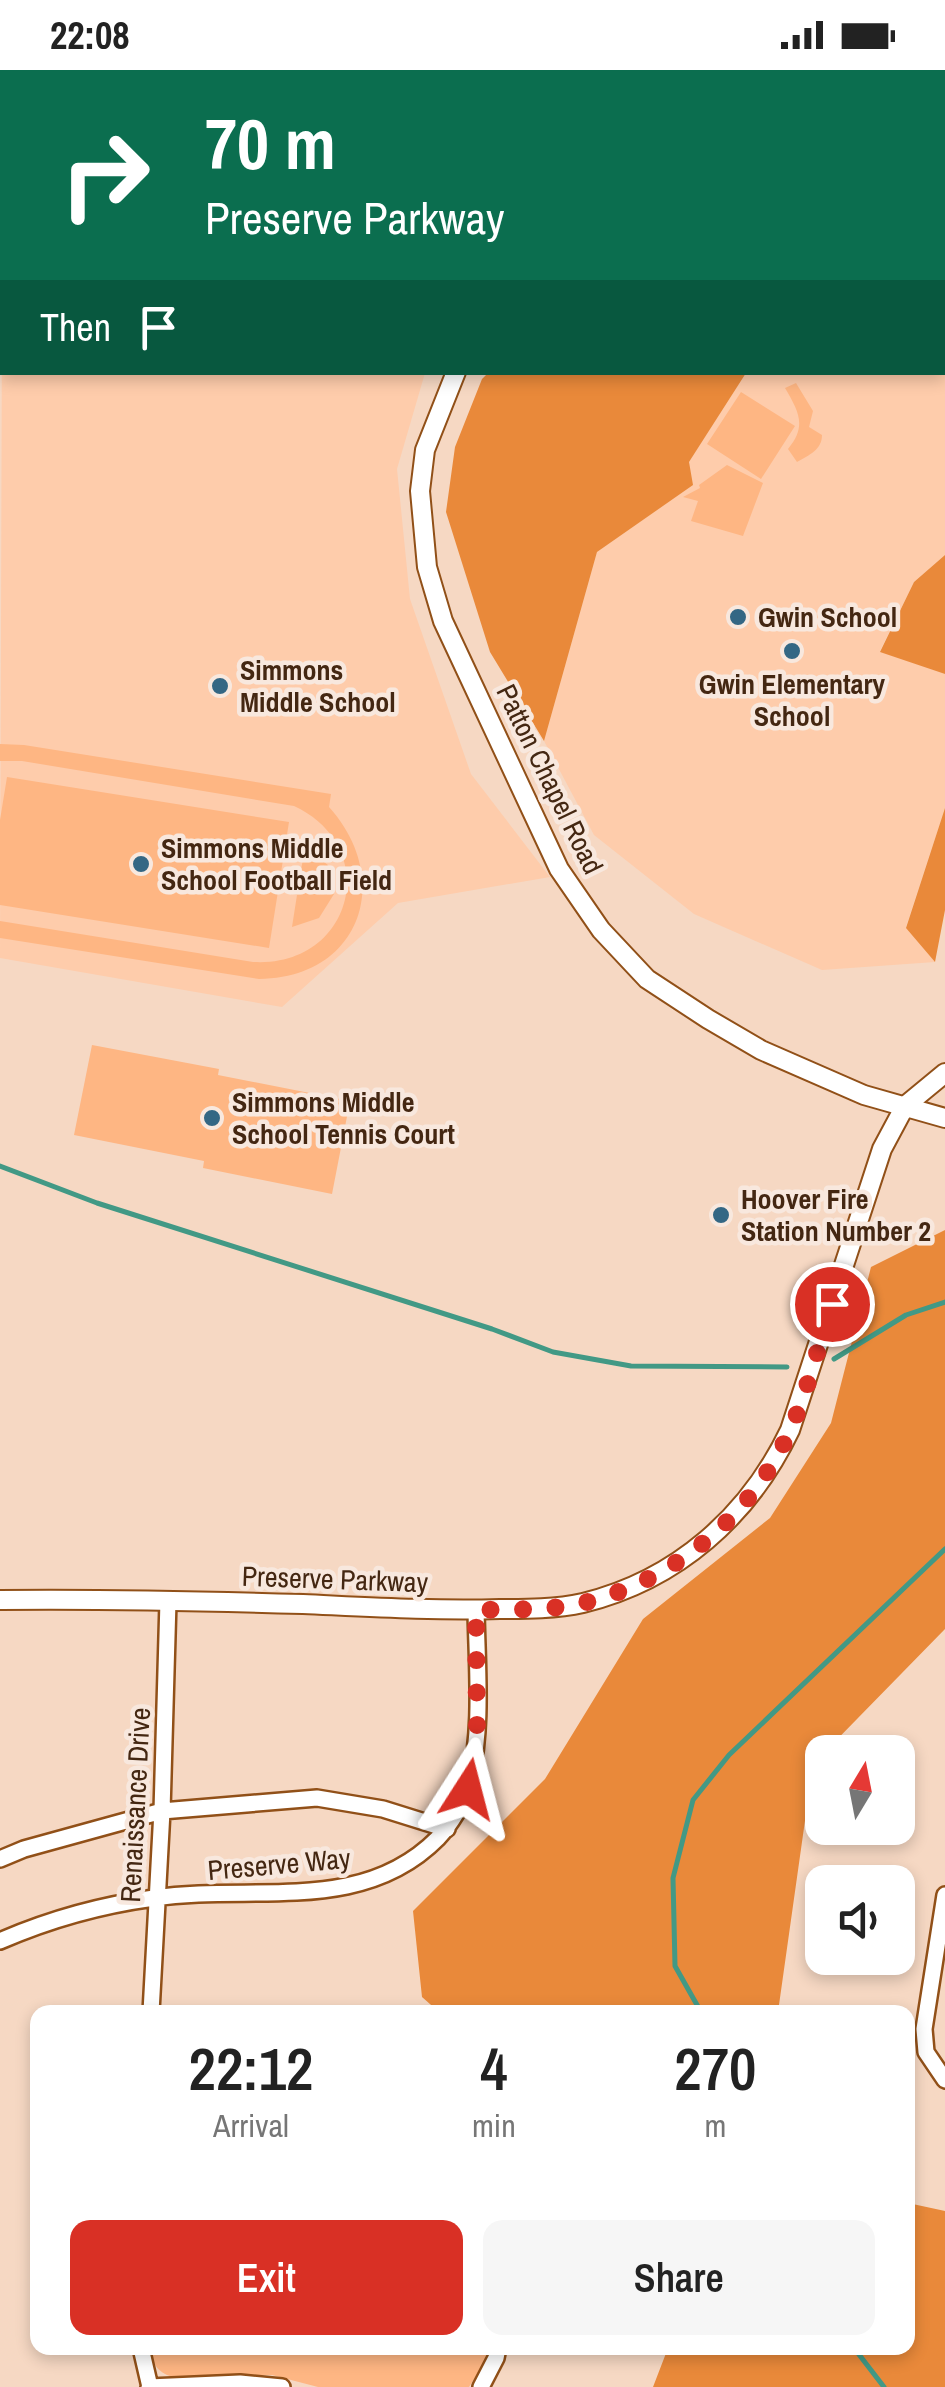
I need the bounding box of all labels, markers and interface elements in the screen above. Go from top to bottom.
text: 22:08 [50,10,130,61]
text: 70 m [205,97,336,191]
icon: right [40,110,170,240]
text: Preserve Parkway [205,187,504,248]
icon: arrive [131,300,186,355]
text: Then [40,302,111,353]
place label: Gwin School [758,598,897,636]
marker: Gwin School [727,606,749,628]
marker: Gwin Elementary School [781,640,803,662]
place label: Simmons Middle School [240,651,396,721]
place label: Gwin Elementary School [699,665,885,735]
marker: Simmons Middle School [209,675,231,697]
street label: Patton Chapel Road [488,678,612,880]
place label: Simmons Middle School Football Field [161,829,392,899]
marker: Simmons Middle School Football Field [130,853,152,875]
place label: Simmons Middle School Tennis Court [232,1083,455,1153]
marker: Simmons Middle School Tennis Court [201,1107,223,1129]
place label: Hoover Fire Station Number 2 [741,1180,931,1250]
marker: Hoover Fire Station Number 2 [710,1204,732,1226]
pin [790,1262,875,1347]
icon: arrive [805,1277,860,1332]
street label: Preserve Parkway [241,1557,429,1601]
street label: Renaissance Drive [111,1707,159,1903]
north arrow [805,1735,915,1845]
map controls [805,1735,915,1975]
position arrow [416,1737,520,1841]
street label: Preserve Way [206,1839,353,1889]
button: sound [805,1865,915,1975]
text: 22:12 [189,2028,313,2109]
text: 4 [480,2028,508,2109]
text: 270 [674,2028,756,2109]
text: Arrival [213,2104,289,2147]
text: min [472,2104,516,2147]
text: m [704,2104,726,2147]
button: Exit [70,2220,463,2335]
button: Share [483,2220,875,2335]

